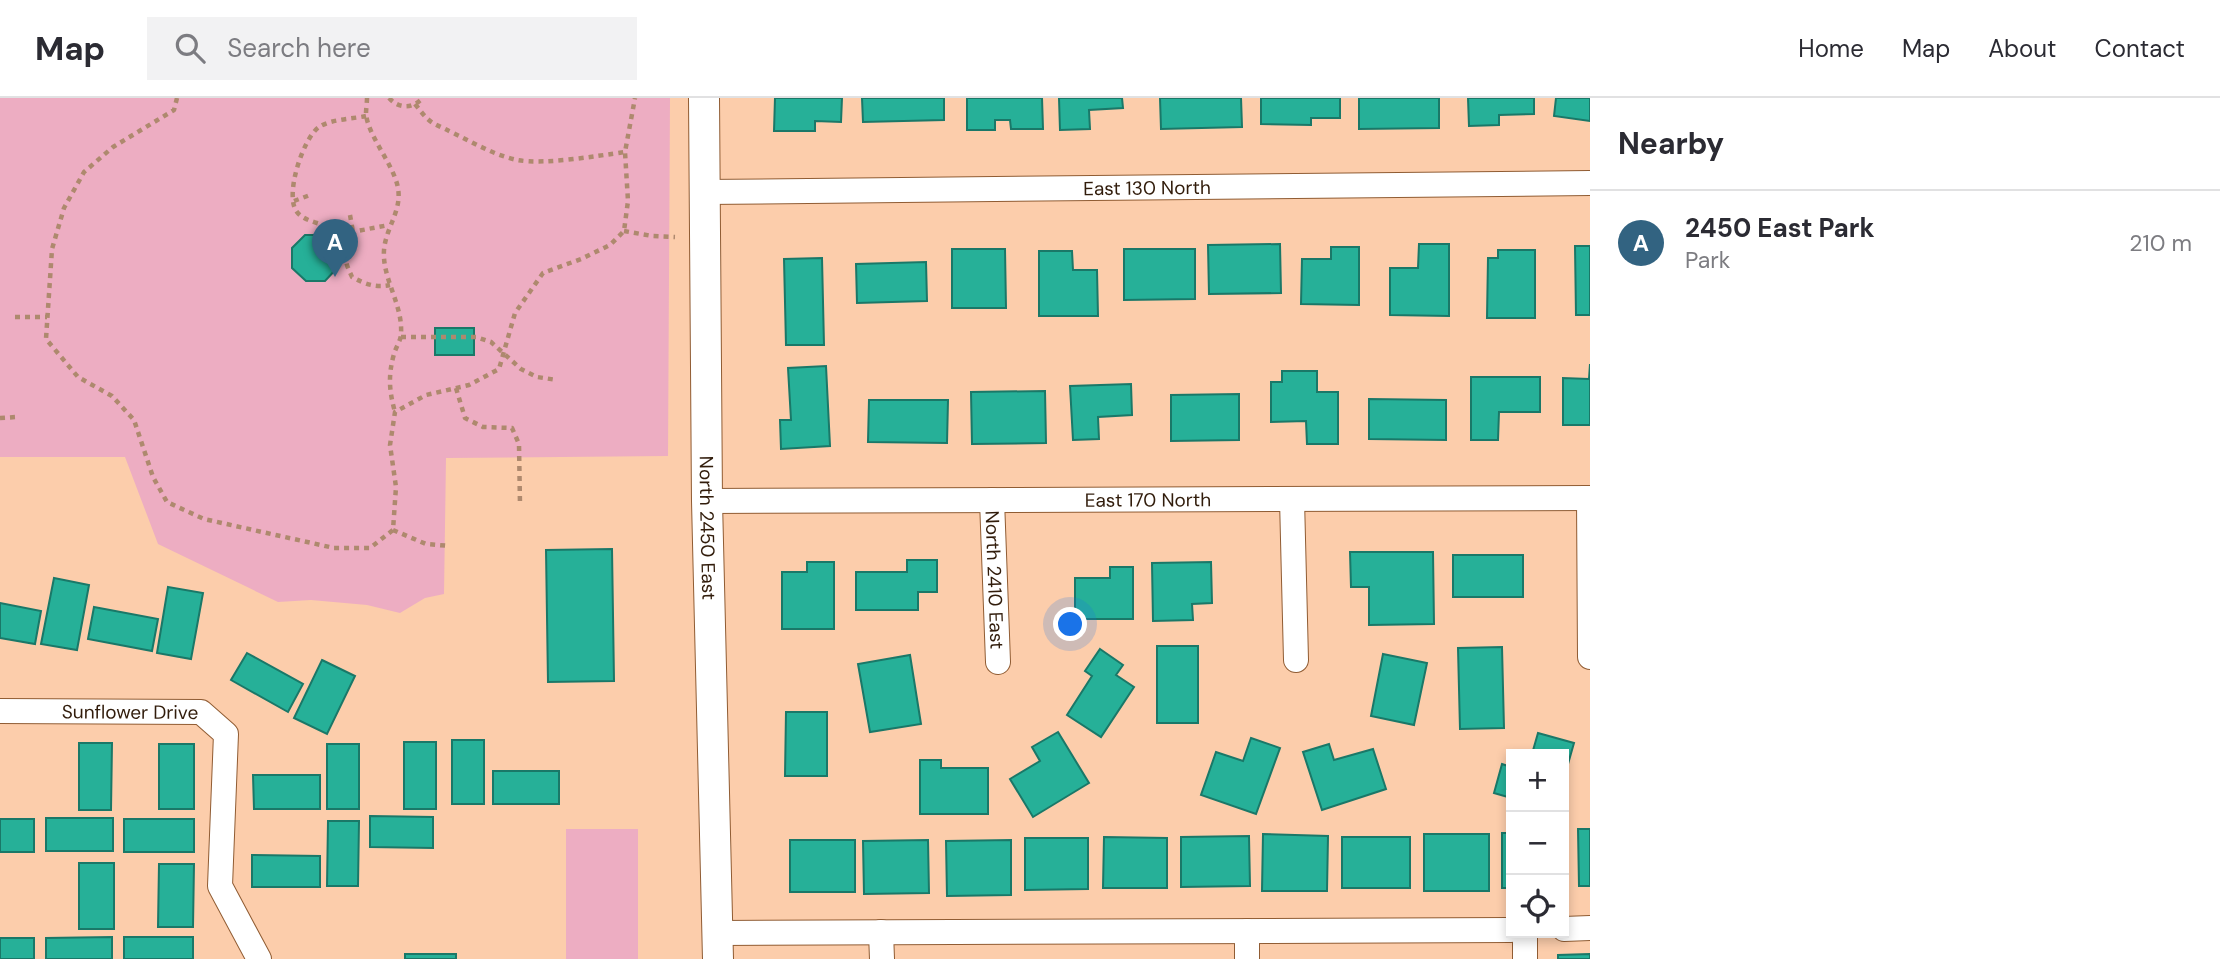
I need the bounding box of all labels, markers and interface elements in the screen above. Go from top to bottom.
search box [147,17,637,80]
text: Map [35,27,105,70]
icon: search [171,29,209,67]
text: Search here [227,31,371,65]
text: Home [1798,33,1864,64]
text: Map [1902,33,1950,64]
text: About [1988,33,2057,64]
text: Contact [2095,33,2185,64]
text: Nearby [1618,124,1724,163]
street label: East 130 North [1083,174,1211,201]
text: 2450 East Park [1685,211,1875,245]
pin: A [312,219,358,277]
text: A [1633,228,1649,258]
text: 210 m [2129,228,2192,258]
text: Park [1685,245,1730,275]
street label: North 2450 East [694,456,722,600]
street label: East 170 North [1085,487,1211,512]
street label: North 2410 East [980,510,1010,650]
your location [1053,607,1087,641]
street label: Sunflower Drive [62,699,198,724]
map controls [1506,749,1569,938]
button: + [1506,749,1569,812]
button: − [1506,812,1569,875]
button: locate [1506,875,1569,938]

